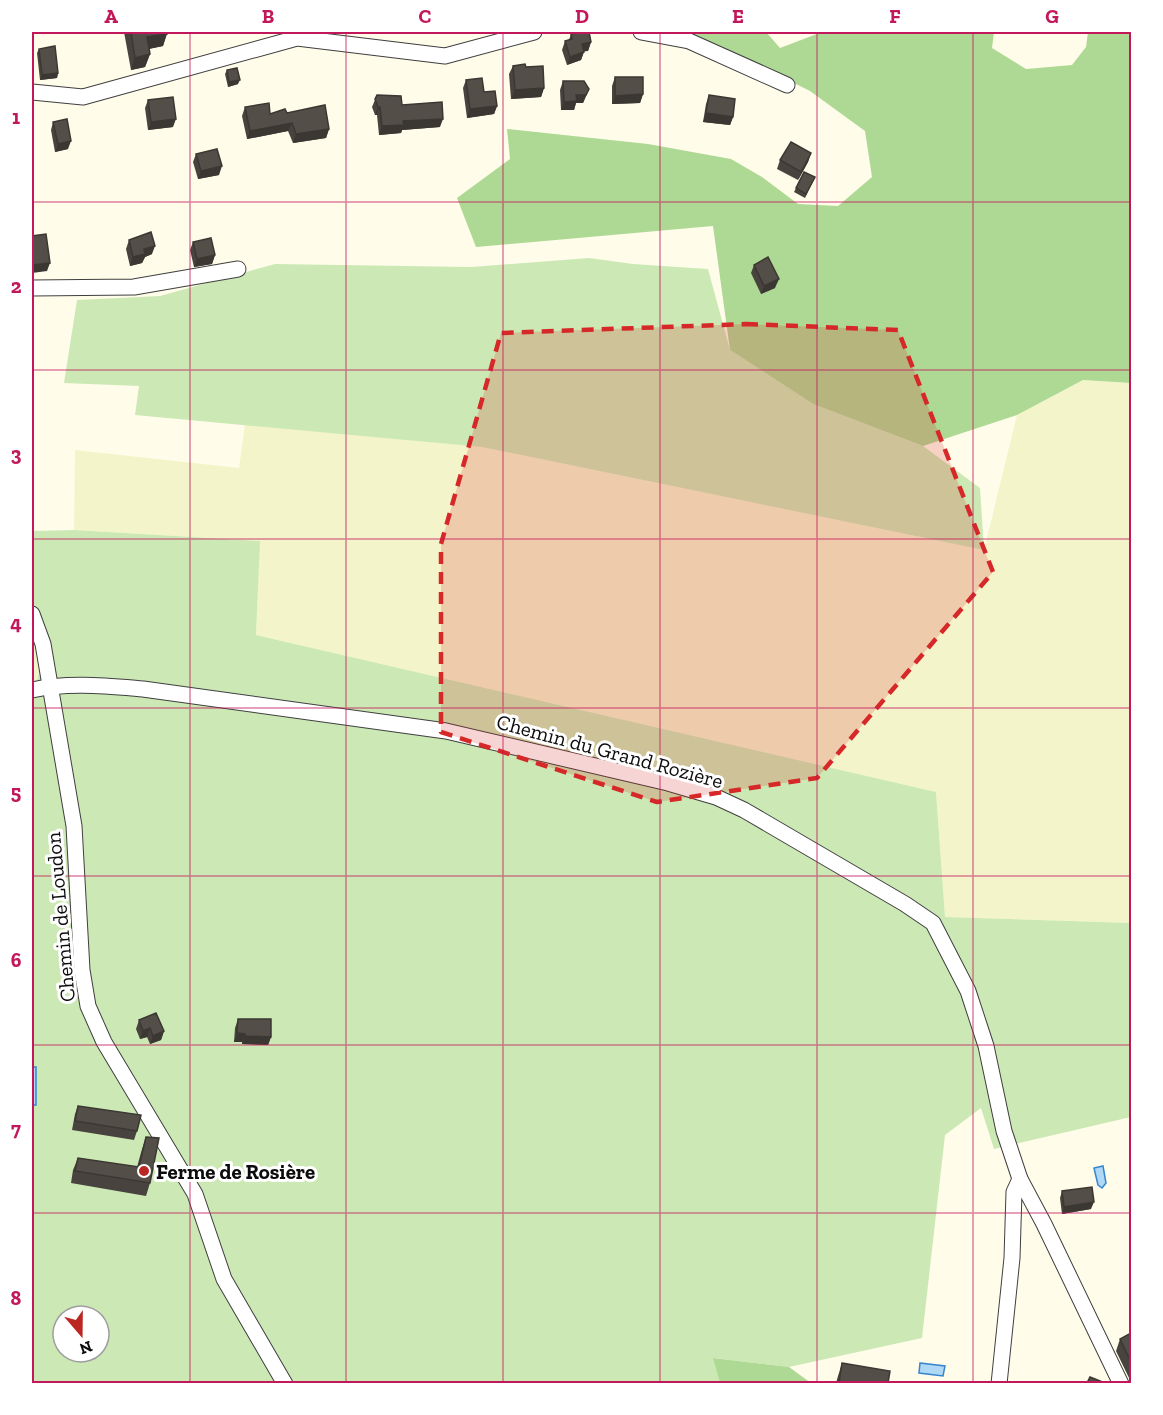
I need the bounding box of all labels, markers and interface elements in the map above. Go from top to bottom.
text: A [104,4,118,28]
text: B [262,4,274,28]
text: C [419,4,432,28]
text: D [575,4,589,28]
text: E [732,4,744,28]
text: F [889,4,901,28]
text: G [1045,4,1059,28]
text: 1 [12,105,20,129]
text: 2 [11,274,22,298]
text: 3 [11,442,22,466]
text: 4 [10,611,22,635]
street label: Chemin du Grand Rozière [494,709,726,793]
text: 5 [11,780,21,804]
street label: Chemin de Loudon [40,831,80,1003]
text: 6 [11,948,22,972]
text: 7 [11,1117,21,1141]
place label: Ferme de Rosière [156,1159,315,1184]
marker: Ferme de Rosière [137,1164,151,1178]
text: 8 [11,1286,22,1310]
north arrow [51,1304,111,1364]
text: N [77,1337,95,1359]

